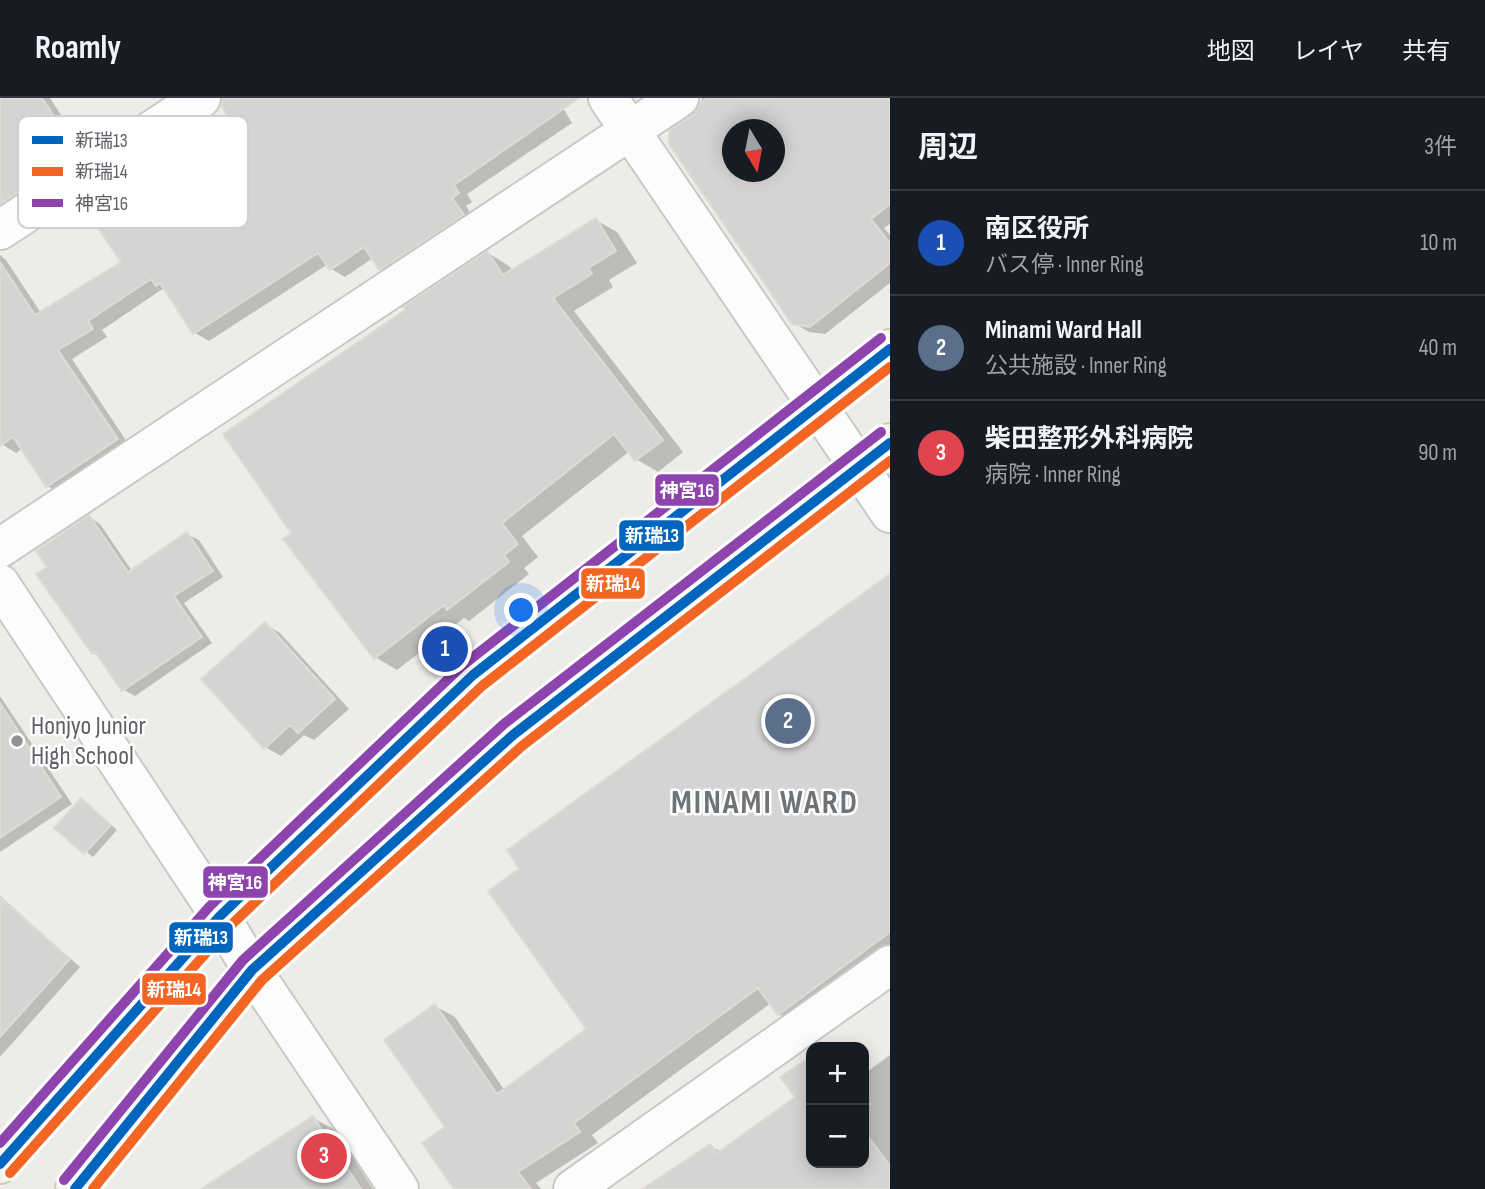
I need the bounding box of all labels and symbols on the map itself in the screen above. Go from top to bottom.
legend [18,116,248,228]
north arrow [722,119,785,182]
text: 新瑞13 [75,130,128,153]
text: 新瑞14 [75,161,128,184]
text: 神宮16 [75,193,128,216]
line badge: 神宮16 [654,473,720,507]
text: 神宮16 [660,480,714,503]
line badge: 新瑞13 [618,519,685,552]
text: 新瑞13 [625,525,679,548]
line badge: 新瑞14 [580,567,646,600]
text: 新瑞14 [586,573,640,596]
your location [504,593,538,627]
pin: 1 [422,623,468,675]
pin: 2 [765,695,811,747]
place label: Honjyo Junior High School [31,711,146,772]
marker: Honjyo Junior High School [9,733,25,749]
district label: MINAMI WARD [671,783,859,823]
line badge: 神宮16 [202,865,269,899]
text: 神宮16 [208,872,262,895]
line badge: 新瑞13 [168,921,234,954]
text: 新瑞13 [174,927,228,950]
line badge: 新瑞14 [141,972,207,1006]
text: 新瑞14 [147,979,201,1002]
pin: 3 [301,1130,347,1182]

